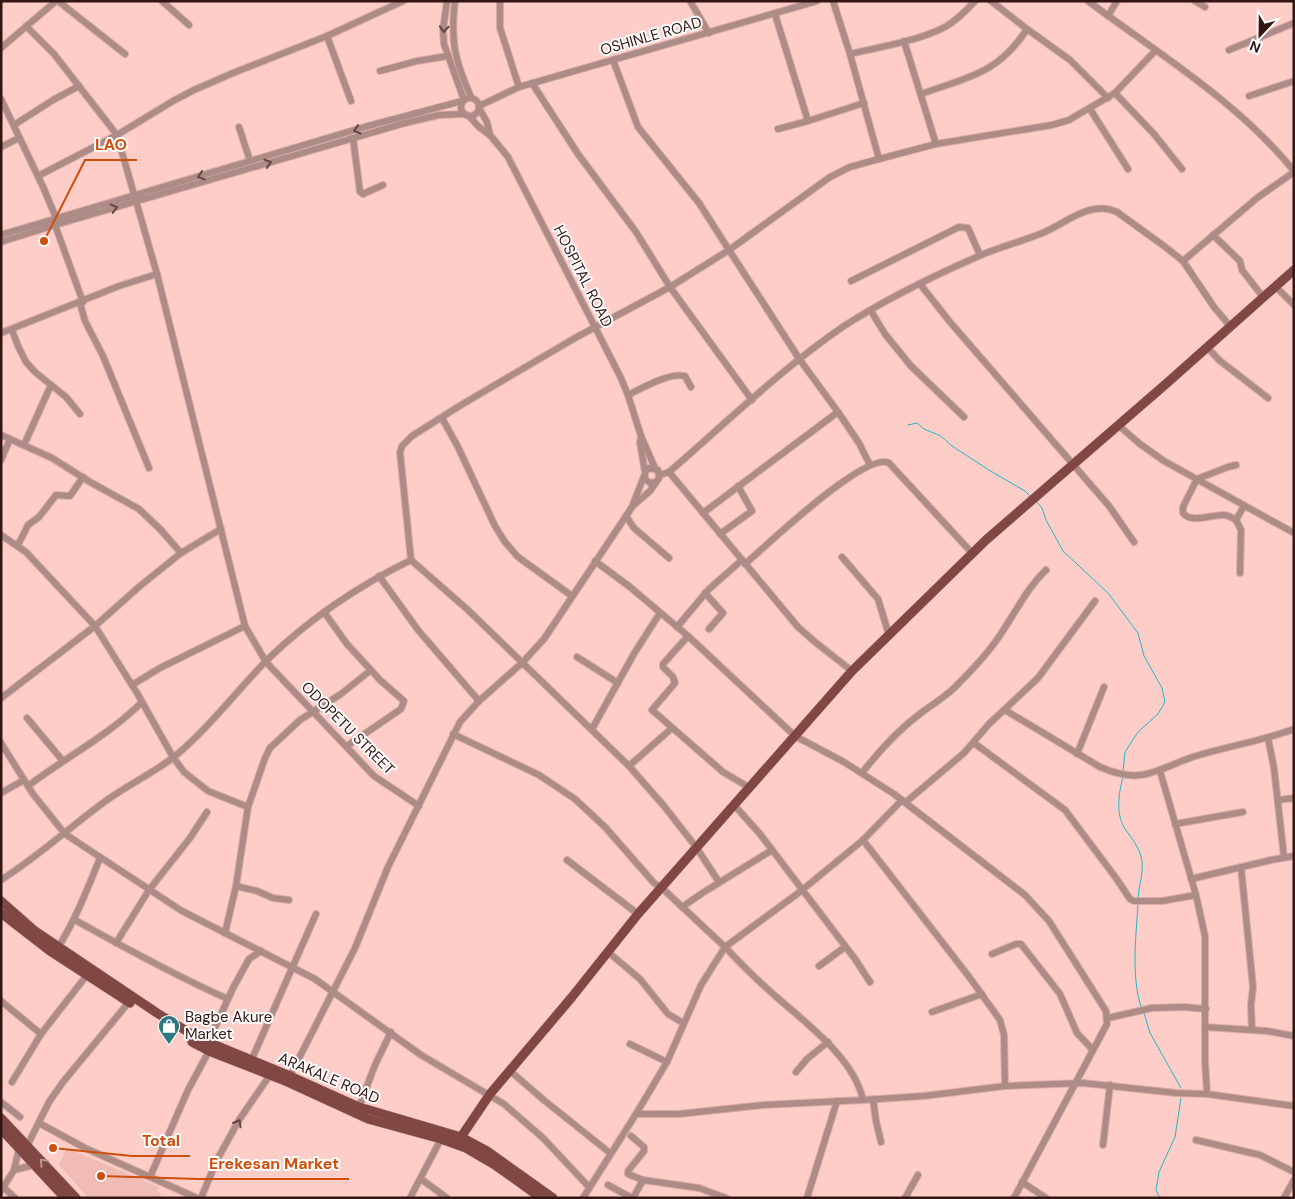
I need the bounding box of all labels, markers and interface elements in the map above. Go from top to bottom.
north arrow [1235,10,1285,60]
street label: OSHINLE ROAD [598,12,704,60]
one-way arrow [439,25,450,33]
text: N [1247,37,1263,57]
one-way arrow [353,124,361,134]
callout: LAO [85,129,137,160]
text: LAO [95,134,127,155]
one-way arrow [263,159,271,169]
one-way arrow [197,171,206,181]
one-way arrow [110,204,118,214]
street label: HOSPITAL ROAD [549,222,617,330]
street label: ODOPETU STREET [297,677,399,779]
place label: Bagbe Akure Market [185,1007,272,1044]
shop icon: Bagbe Akure Market [157,1014,181,1045]
street label: ARAKALE ROAD [275,1048,383,1108]
one-way arrow [231,1119,241,1128]
callout: Total [132,1125,190,1156]
text: Total [142,1130,180,1151]
callout: Erekesan Market [199,1148,349,1179]
text: Erekesan Market [209,1153,339,1174]
one-way arrow [40,1159,49,1168]

